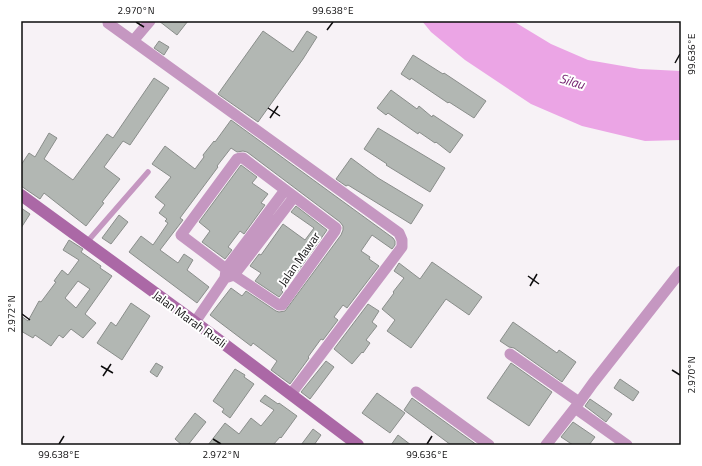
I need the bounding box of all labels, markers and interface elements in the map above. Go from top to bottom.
text: 2.970°N [118,3,154,18]
text: 99.638°E [312,3,354,18]
text: 99.636°E [684,33,699,75]
water label: Silau [557,68,588,94]
street label: Jalan Mawar [273,228,325,290]
street label: Jalan Marah Rusli [149,286,231,352]
text: 2.972°N [4,296,19,332]
text: 2.970°N [684,357,699,393]
text: 99.638°E [38,447,80,462]
text: 2.972°N [203,447,239,462]
text: 99.636°E [406,447,448,462]

